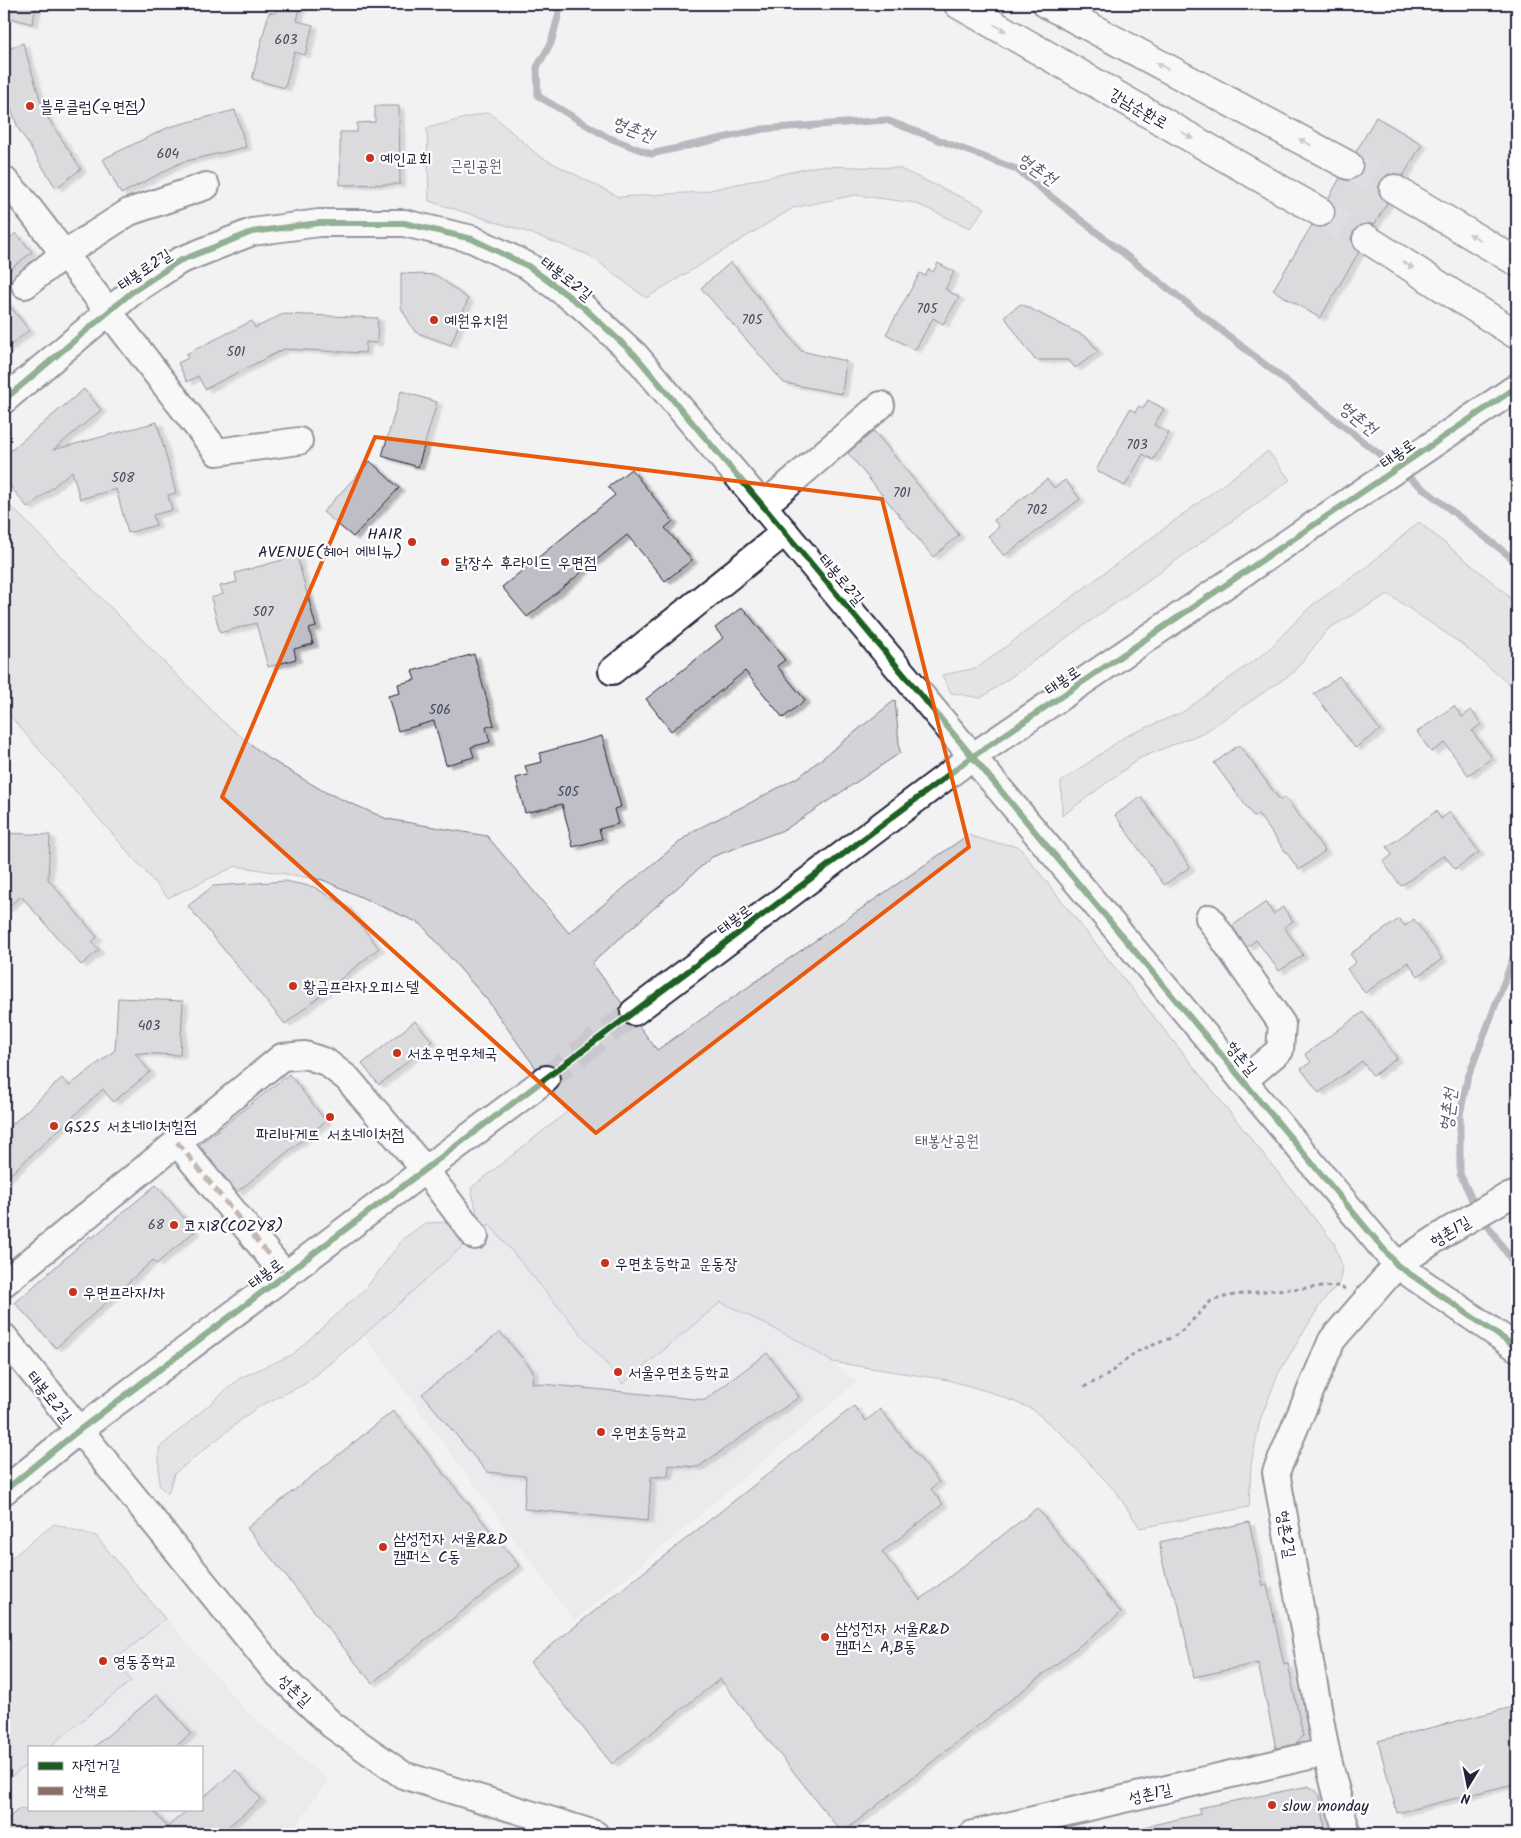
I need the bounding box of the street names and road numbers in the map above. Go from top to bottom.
street label: 강남순환로 [1104,82,1172,136]
street label: 태봉로2길 [113,243,177,298]
street label: 태봉로2길 [534,251,598,308]
street label: 태봉로 [1375,433,1421,476]
street label: 태봉로2길 [812,549,870,611]
street label: 태봉로 [1040,660,1086,702]
street label: 태봉로 [712,899,758,942]
street label: 형촌길 [1219,1036,1263,1082]
street label: 형촌1길 [1426,1210,1476,1254]
street label: 태봉로 [243,1253,289,1296]
street label: 태봉로2길 [20,1365,78,1429]
street label: 형촌2길 [1269,1508,1302,1560]
street label: 성촌길 [271,1669,317,1713]
street label: 성촌1길 [1126,1777,1175,1812]

